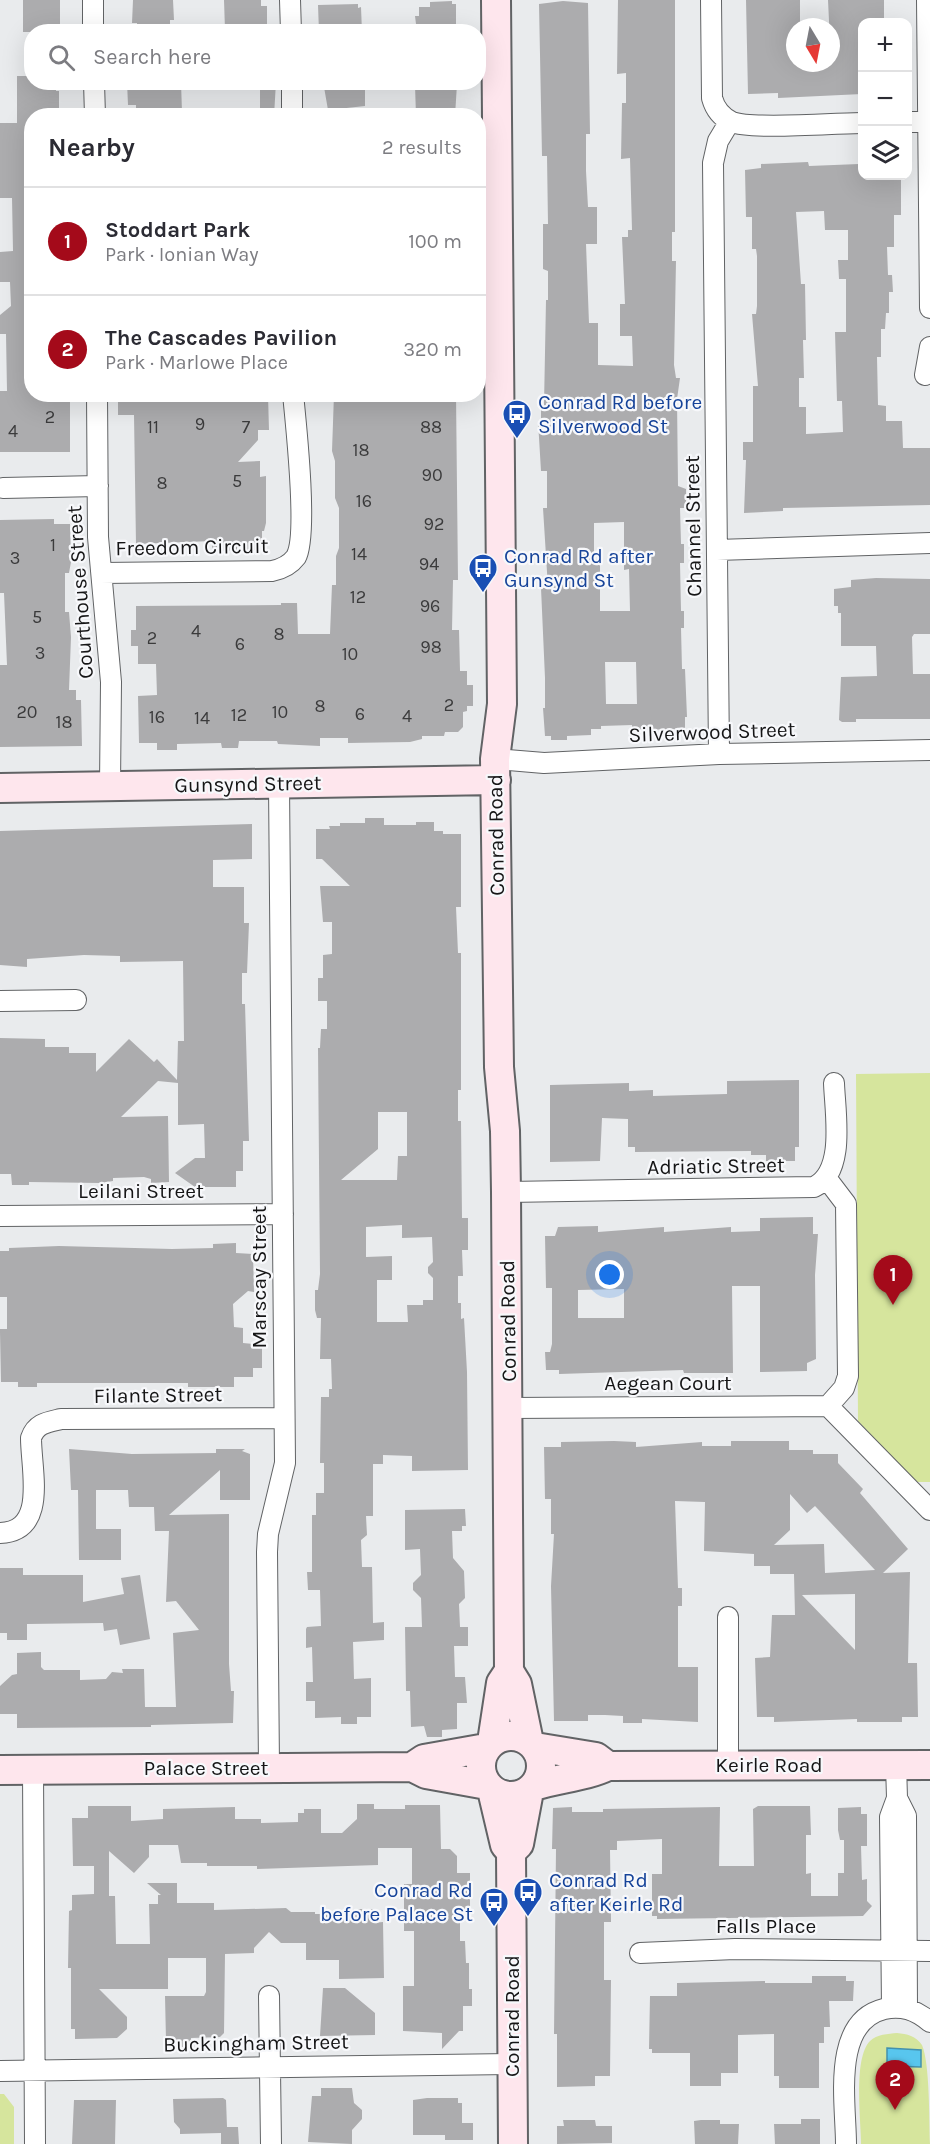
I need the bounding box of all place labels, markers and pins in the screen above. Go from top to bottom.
place label: Conrad Rd before Silverwood St [538,390,702,438]
bus stop icon: Conrad Rd before Silverwood St [501,398,533,440]
place label: Conrad Rd after Gunsynd St [504,544,653,592]
bus stop icon: Conrad Rd after Gunsynd St [467,552,499,594]
pin: 1 [874,1256,912,1305]
place label: Conrad Rd after Keirle Rd [549,1868,683,1916]
bus stop icon: Conrad Rd after Keirle Rd [512,1876,544,1918]
place label: Conrad Rd before Palace St [320,1878,473,1926]
bus stop icon: Conrad Rd before Palace St [478,1886,510,1928]
pin: 2 [876,2060,914,2110]

